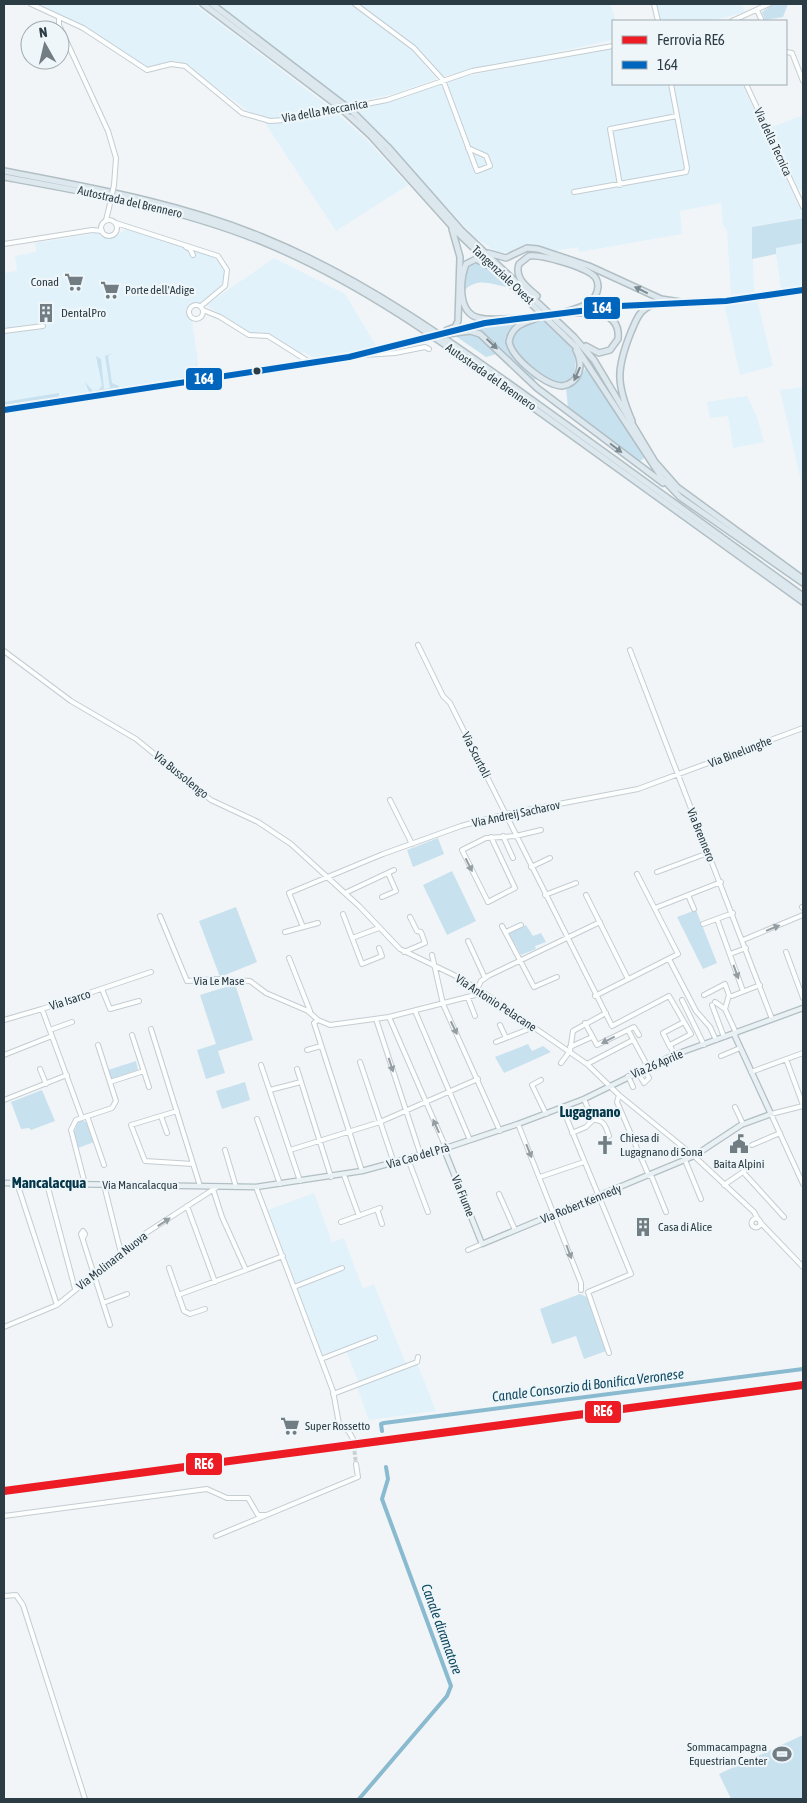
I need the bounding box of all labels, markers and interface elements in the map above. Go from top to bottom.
north arrow [20,20,70,70]
legend [612,20,787,85]
text: N [38,24,48,41]
text: Ferrovia RE6 [657,31,725,48]
text: 164 [657,56,678,73]
street label: Via della Meccanica [281,97,369,125]
street label: Via della Tecnica [751,106,795,178]
street label: Autostrada del Brennero [76,183,184,221]
street label: Tangenziale Ovest [469,243,537,308]
supermarket icon: Conad [63,271,85,293]
place label: Conad [31,275,59,289]
supermarket icon: Porte dell'Adige [99,279,121,301]
place label: Porte dell'Adige [125,283,194,297]
one-way arrow [634,286,648,294]
line badge: 164 [583,296,621,320]
text: 164 [592,300,612,316]
building icon: DentalPro [35,302,57,324]
place label: DentalPro [61,306,107,320]
one-way arrow [486,338,498,350]
street label: Autostrada del Brennero [443,341,539,414]
unlabelled marker [252,366,262,376]
line badge: 164 [185,367,223,391]
one-way arrow [572,367,580,381]
text: 164 [194,371,214,387]
one-way arrow [609,443,623,453]
street label: Via Scurtoli [459,730,493,780]
street label: Via Binelunghe [706,733,774,771]
street label: Via Bussolengo [151,749,211,802]
street label: Via Andreij Sacharov [471,798,561,830]
street label: Via Brennero [684,806,718,864]
one-way arrow [465,858,473,872]
one-way arrow [766,923,780,931]
one-way arrow [733,964,740,979]
street label: Via Antonio Pelacane [453,972,539,1034]
street label: Via Le Mase [194,974,244,988]
street label: Via Isarco [48,987,93,1013]
one-way arrow [450,1021,459,1036]
one-way arrow [601,1036,615,1044]
street label: Via 26 Aprile [629,1047,685,1081]
one-way arrow [387,1058,395,1073]
district label: Lugagnano [559,1103,621,1120]
one-way arrow [432,1119,440,1133]
place label: Chiesa di Lugagnano di Sona [620,1131,703,1159]
public building icon: Baita Alpini [728,1133,750,1155]
church icon: Chiesa di Lugagnano di Sona [594,1134,616,1156]
street label: Via Cao del Prà [385,1140,451,1172]
one-way arrow [525,1144,533,1159]
place label: Baita Alpini [714,1157,764,1171]
street label: Via Fiume [448,1173,478,1219]
district label: Mancalacqua [12,1174,86,1191]
street label: Via Mancalacqua [102,1178,178,1192]
street label: Via Robert Kennedy [539,1181,623,1227]
building icon: Casa di Alice [632,1216,654,1238]
one-way arrow [157,1217,170,1227]
place label: Casa di Alice [658,1220,712,1234]
street label: Via Molinara Nuova [74,1229,150,1293]
one-way arrow [565,1245,573,1260]
water label: Canale Consorzio di Bonifica Veronese [491,1365,685,1405]
line badge: RE6 [584,1400,622,1424]
text: RE6 [593,1403,613,1419]
supermarket icon: Super Rossetto [279,1415,301,1437]
place label: Super Rossetto [305,1419,371,1433]
line badge: RE6 [185,1452,223,1476]
text: RE6 [194,1456,214,1472]
water label: Canale diramatore [418,1582,466,1676]
place label: Sommacampagna Equestrian Center [687,1740,767,1768]
sports icon: Sommacampagna Equestrian Center [771,1743,793,1765]

